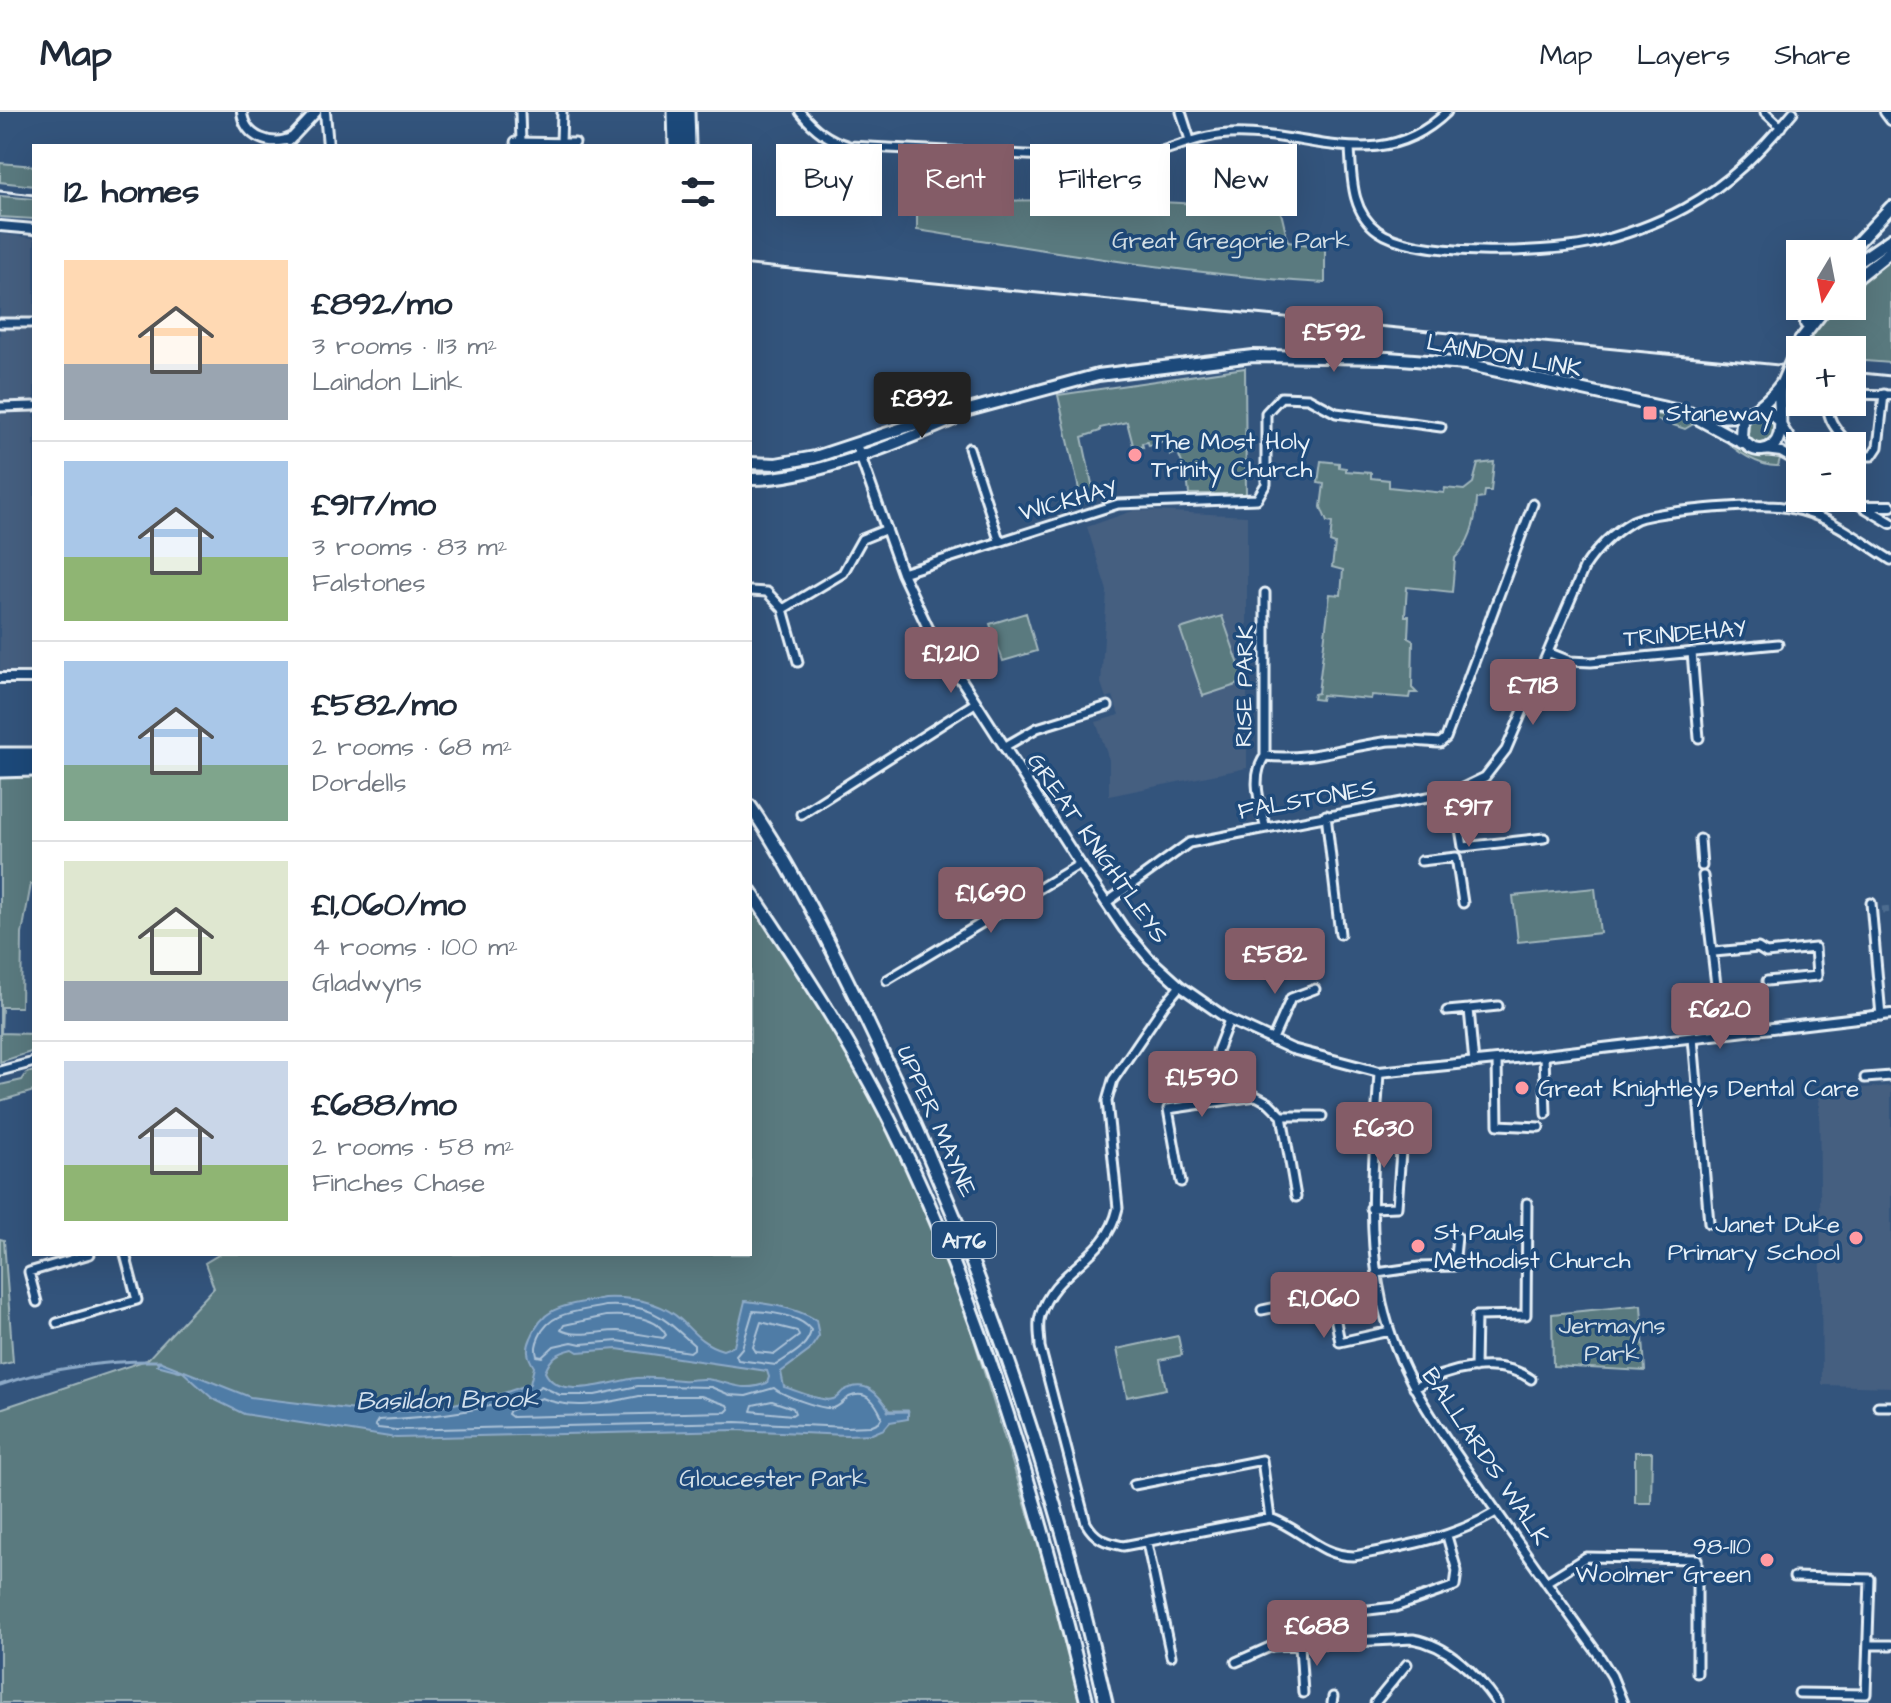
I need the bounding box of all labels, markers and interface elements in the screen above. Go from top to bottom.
text: Map [40,29,112,81]
text: Map [1540,36,1593,75]
text: Layers [1637,36,1730,75]
text: Share [1774,36,1851,75]
chip: Buy [776,144,882,216]
chip: Rent [898,144,1014,216]
chip: Filters [1030,144,1170,216]
chip: New [1186,144,1297,216]
text: 12 homes [64,168,199,216]
icon: filters [676,170,720,214]
park label: Great Gregorie Park [1112,224,1350,259]
north arrow [1786,240,1866,320]
map controls [1786,240,1866,512]
text: £892/mo [312,280,452,328]
icon: home [128,292,224,388]
pin: £592 [1287,306,1381,374]
text: £592 [1303,314,1365,350]
street label: LAINDON LINK [1424,326,1584,386]
text: 3 rooms · 113 m² [312,328,497,364]
button: + [1786,336,1866,416]
text: Laindon Link [312,364,462,400]
pin: £892 [875,372,969,440]
text: £892 [892,380,952,416]
place label: Staneway [1666,397,1773,432]
marker: Staneway [1641,404,1659,422]
place label: The Most Holy Trinity Church [1151,425,1312,488]
button: − [1786,432,1866,512]
marker: The Most Holy Trinity Church [1126,446,1144,464]
street label: WICKHAY [1015,471,1121,530]
text: £917/mo [312,481,436,529]
icon: home [128,493,224,589]
text: 3 rooms · 83 m² [312,529,507,565]
text: Falstones [312,565,426,601]
street label: TRINDEHAY [1622,612,1748,656]
street label: RISE PARK [1227,624,1263,747]
pin: £1,210 [886,627,1016,695]
text: £1,210 [923,635,979,671]
pin: £718 [1486,659,1580,727]
text: £718 [1508,667,1558,703]
text: £582/mo [312,681,457,729]
icon: home [128,693,224,789]
text: 2 rooms · 68 m² [312,729,512,765]
street label: GREAT KNIGHTLEYS [1018,746,1176,951]
text: Dordells [312,765,406,801]
street label: FALSTONES [1235,771,1379,829]
pin: £917 [1422,781,1516,849]
text: £917 [1445,789,1493,825]
pin: £1,690 [926,867,1056,935]
text: £1,690 [956,875,1026,911]
text: £1,060/mo [312,881,466,929]
icon: home [128,893,224,989]
pin: £582 [1228,928,1322,996]
text: 4 rooms · 100 m² [312,929,518,965]
text: £582 [1243,936,1307,972]
text: Gladwyns [312,965,422,1001]
pin: £620 [1673,983,1767,1051]
text: £620 [1689,991,1751,1027]
street label: UPPER MAYNE [888,1040,985,1202]
pin: £1,590 [1137,1051,1267,1119]
text: £1,590 [1166,1059,1238,1095]
place label: Great Knightleys Dental Care [1538,1072,1859,1107]
marker: Great Knightleys Dental Care [1513,1079,1531,1097]
text: £688/mo [312,1081,457,1129]
icon: home [128,1093,224,1189]
pin: £630 [1337,1102,1431,1170]
text: £630 [1354,1110,1414,1146]
text: 2 rooms · 58 m² [312,1129,514,1165]
text: Finches Chase [312,1165,485,1201]
place label: Janet Duke Primary School [1668,1208,1840,1271]
place label: St Pauls Methodist Church [1434,1216,1631,1278]
road number: A176 [932,1222,996,1258]
marker: Janet Duke Primary School [1847,1229,1865,1247]
marker: St Pauls Methodist Church [1409,1237,1427,1255]
pin: £1,060 [1259,1272,1389,1340]
text: £1,060 [1288,1280,1360,1316]
park label: Jermayns Park [1558,1309,1666,1371]
street label: BALLARDS WALK [1413,1361,1558,1553]
water label: Basildon Brook [356,1380,539,1420]
park label: Gloucester Park [679,1462,867,1496]
place label: 98-110 Woolmer Green [1575,1530,1751,1592]
marker: 98-110 Woolmer Green [1758,1551,1776,1569]
pin: £688 [1270,1600,1364,1668]
text: £688 [1285,1608,1349,1644]

